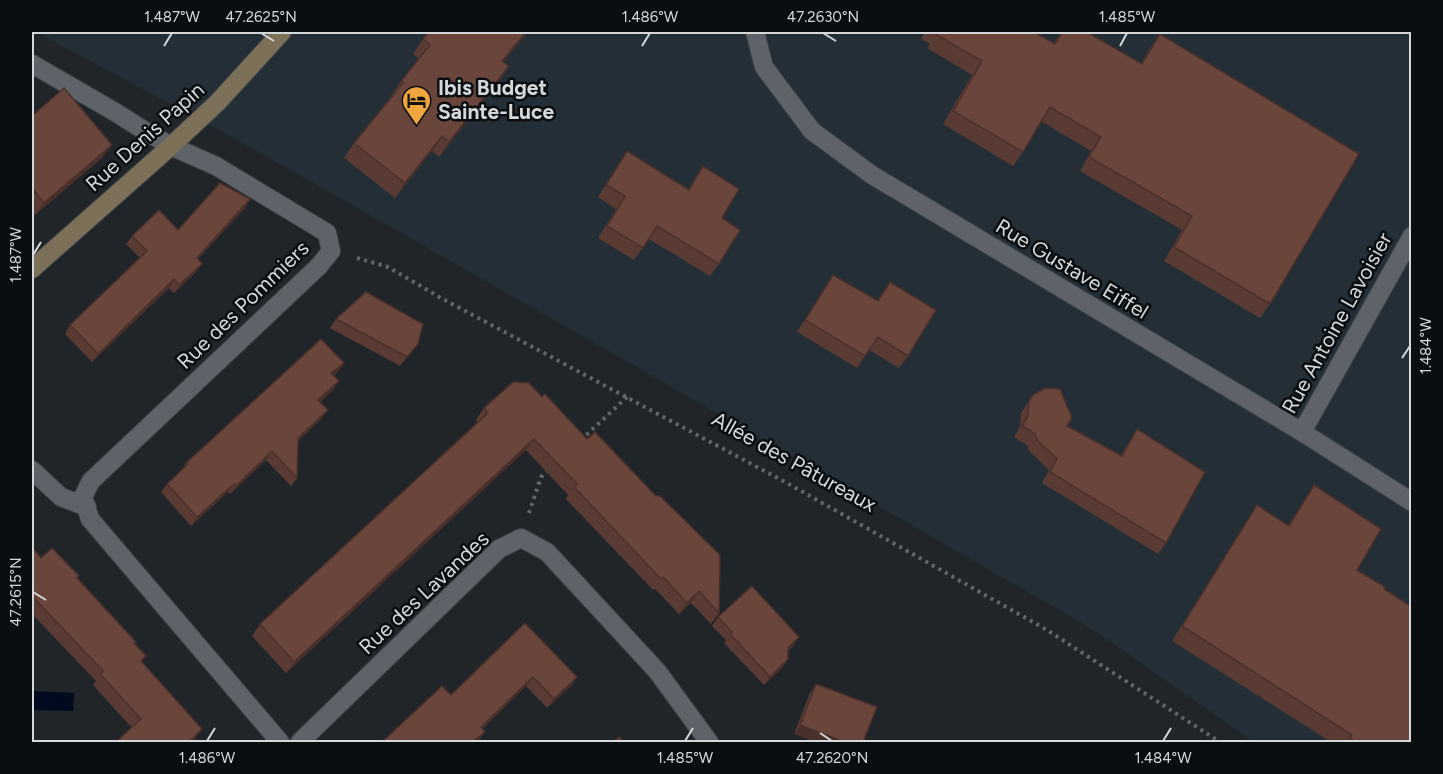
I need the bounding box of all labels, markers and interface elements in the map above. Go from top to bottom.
text: 1.487°W [144,8,201,26]
text: 47.2625°N [225,8,297,26]
text: 1.486°W [622,8,679,26]
text: 47.2630°N [787,8,859,26]
text: 1.485°W [1099,8,1156,26]
place label: Ibis Budget Sainte-Luce [438,75,554,124]
street label: Rue Denis Papin [80,77,209,196]
hotel icon: Ibis Budget Sainte-Luce [401,84,433,126]
street label: Rue Gustave Eiffel [991,213,1153,324]
text: 1.487°W [7,226,25,283]
street label: Rue Antoine Lavoisier [1276,228,1397,418]
street label: Rue des Pommiers [172,235,314,374]
text: 1.484°W [1417,317,1435,375]
street label: Allée des Pâtureaux [708,406,881,517]
street label: Rue des Lavandes [354,526,494,659]
text: 47.2615°N [7,557,25,627]
text: 1.486°W [179,749,236,767]
text: 1.485°W [657,749,714,767]
text: 47.2620°N [796,749,868,767]
text: 1.484°W [1134,749,1192,767]

